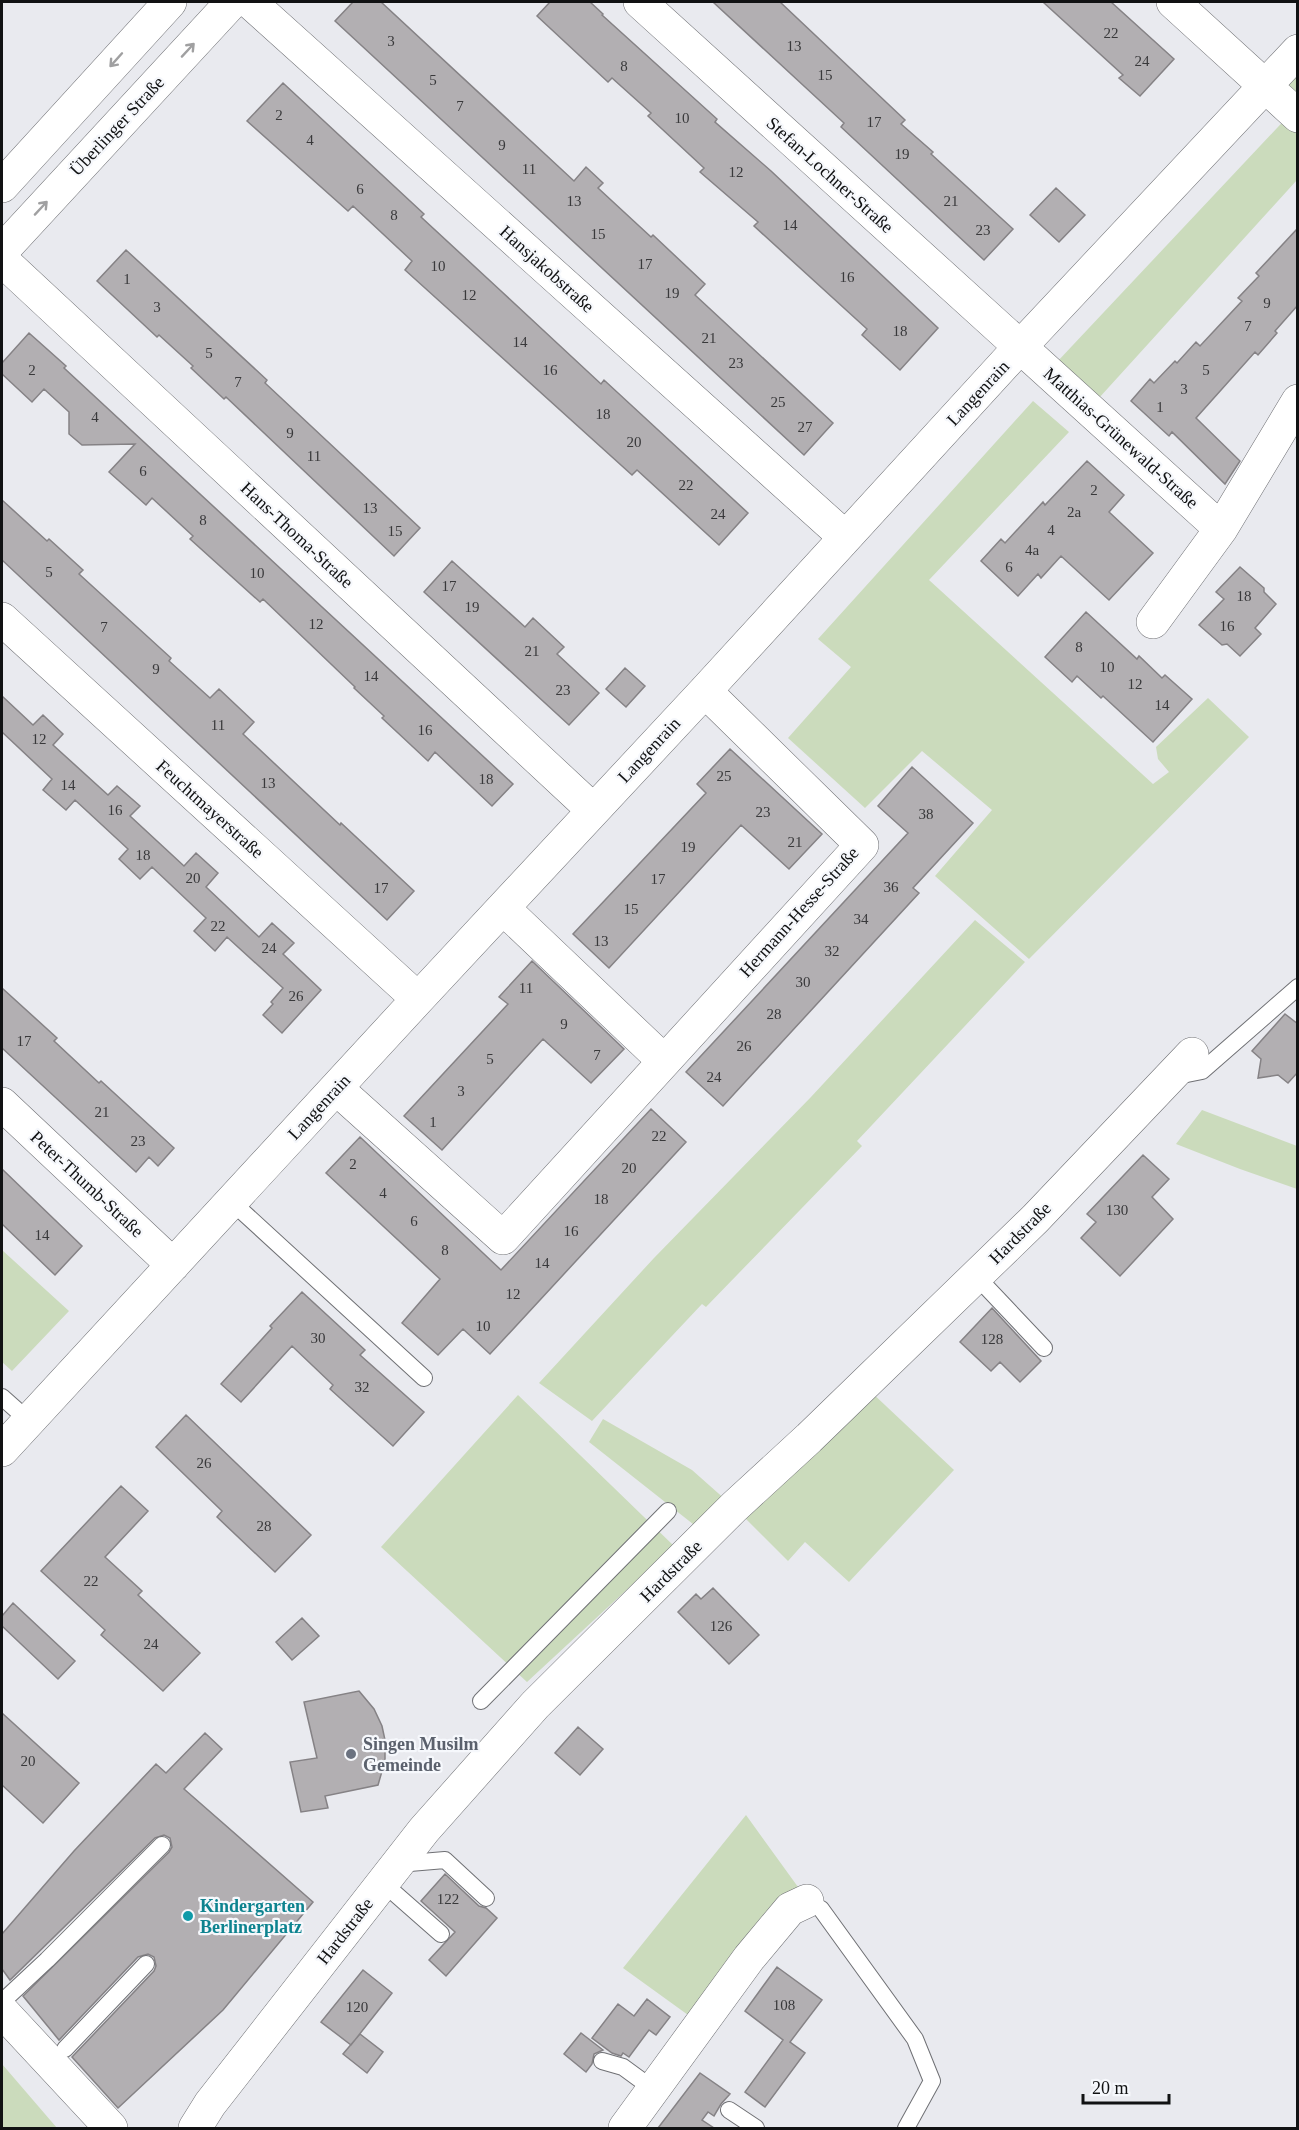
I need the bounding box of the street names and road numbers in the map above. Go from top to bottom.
street label: Überlinger Straße [66,72,168,180]
street label: Stefan-Lochner-Straße [763,113,897,237]
street label: Hansjakobstraße [496,221,598,317]
street label: Langenrain [943,356,1013,430]
street label: Matthias-Grünewald-Straße [1040,363,1202,513]
street label: Hans-Thoma-Straße [237,478,357,592]
street label: Langenrain [614,713,684,787]
street label: Feuchtmayerstraße [152,756,268,862]
street label: Hermann-Hesse-Straße [735,843,863,981]
street label: Langenrain [284,1070,354,1144]
street label: Peter-Thumb-Straße [27,1127,147,1241]
street label: Hardstraße [985,1198,1055,1268]
street label: Hardstraße [636,1536,706,1606]
street label: Hardstraße [313,1894,377,1968]

